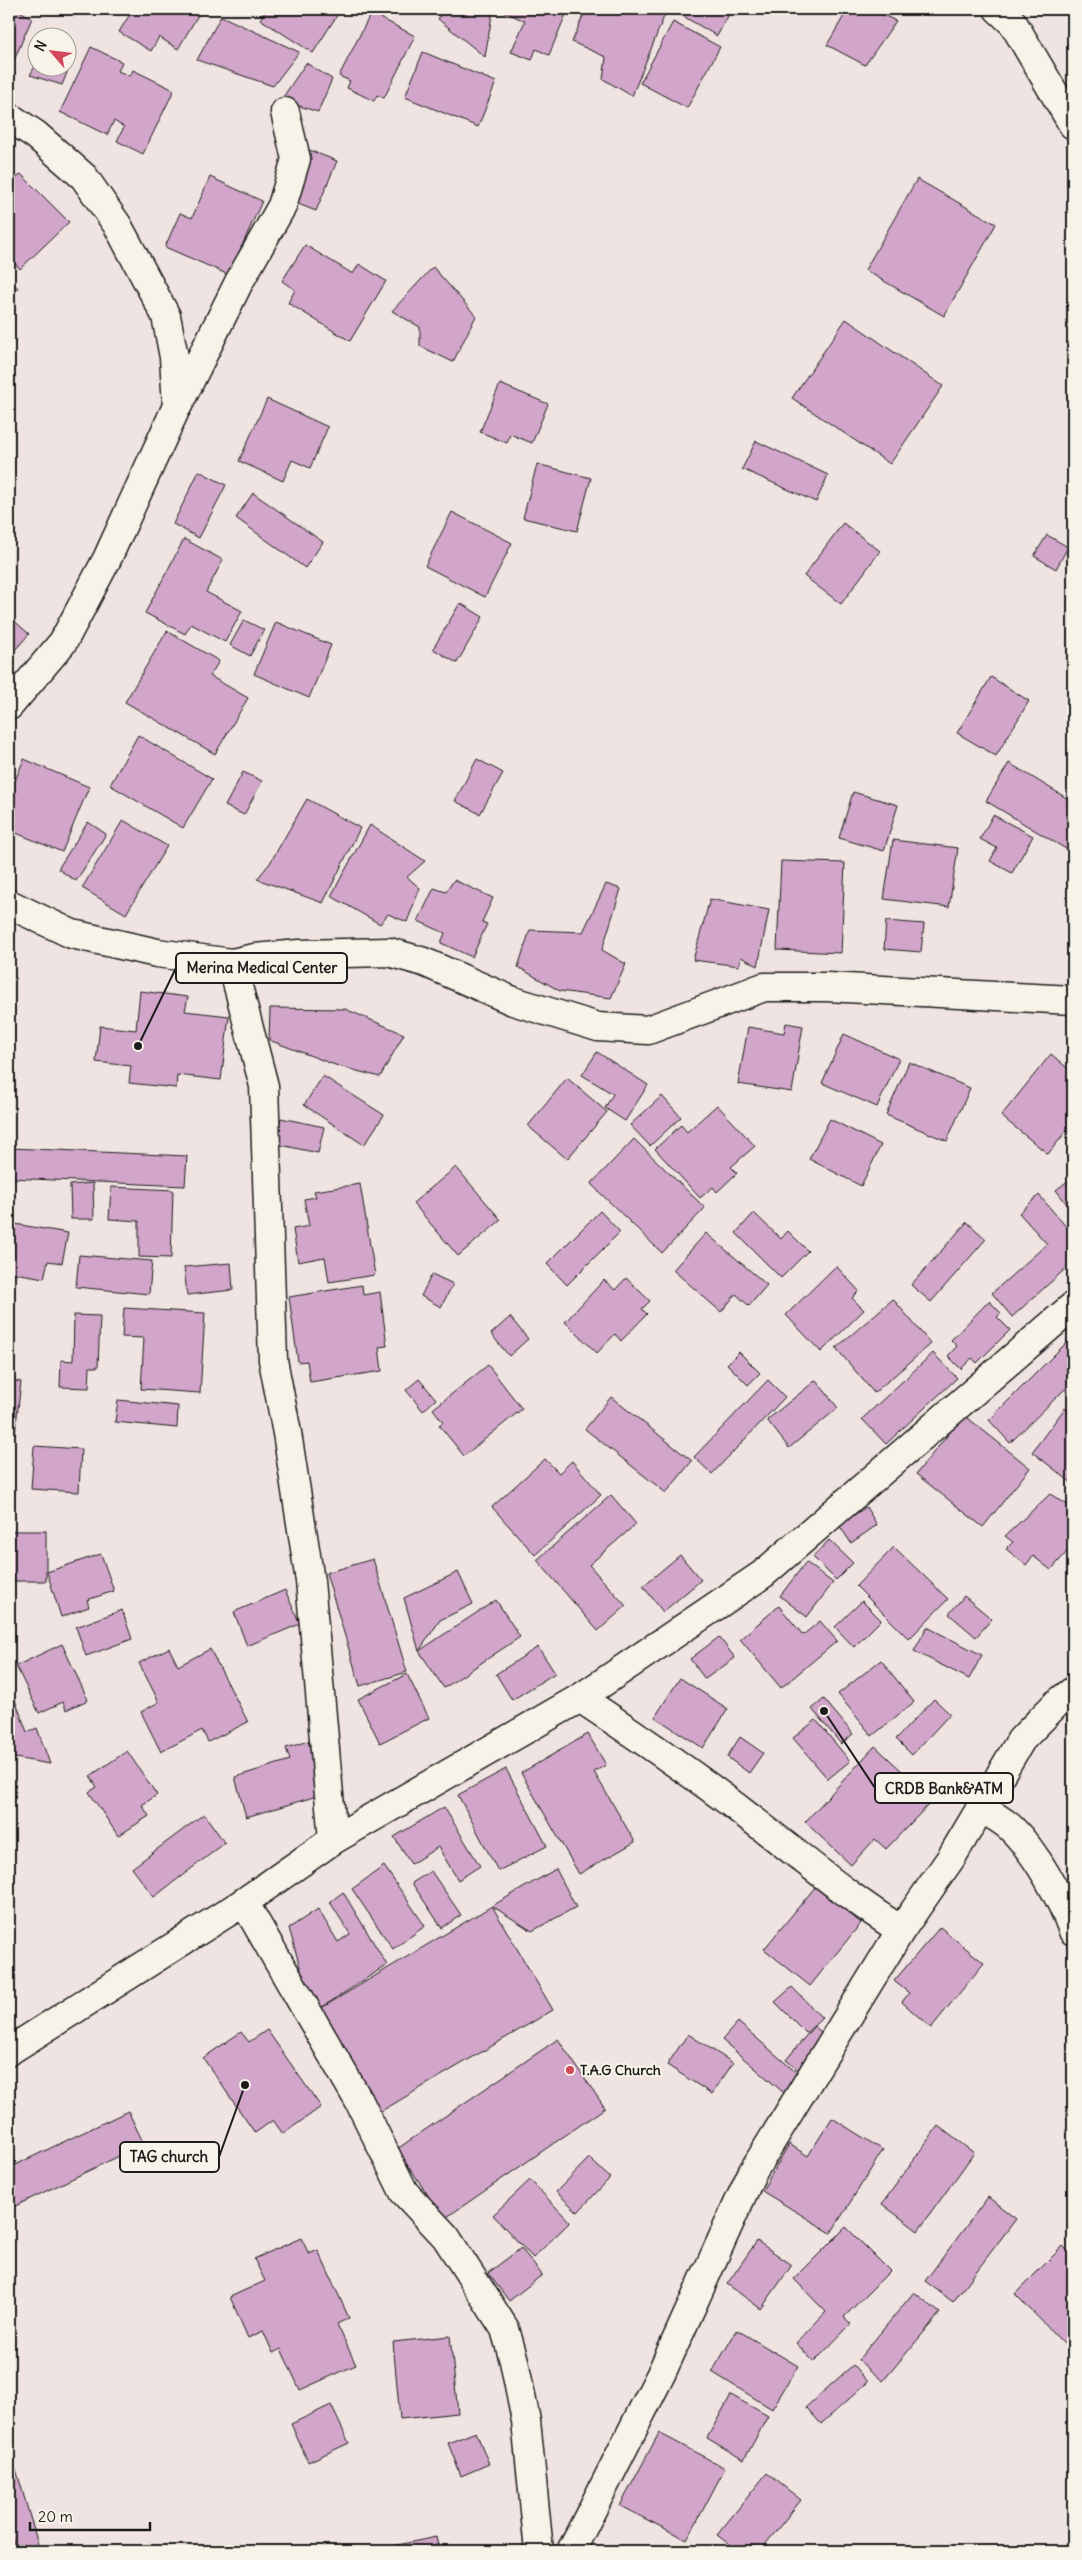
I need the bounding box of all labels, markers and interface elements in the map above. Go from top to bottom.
north arrow [28,28,78,78]
text: N [30,37,51,54]
callout: Merina Medical Center [176,953,347,983]
text: Merina Medical Center [187,958,338,977]
callout: CRDB Bank&ATM [875,1773,1013,1803]
text: CRDB Bank&ATM [885,1779,1003,1798]
place label: T.A.G Church [580,2061,661,2079]
marker: T.A.G Church [564,2064,576,2076]
callout: TAG church [120,2142,219,2172]
text: TAG church [130,2147,209,2166]
scale bar [30,2500,150,2532]
text: 20 m [38,2507,73,2526]

